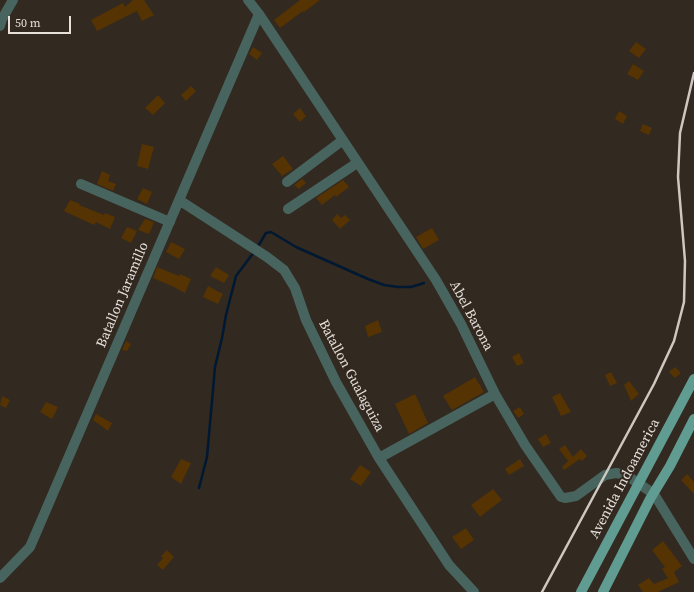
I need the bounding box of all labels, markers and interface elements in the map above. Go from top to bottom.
scale bar [10,8,73,34]
text: 50 m [15,15,41,31]
street label: Batallon Jaramillo [93,240,153,350]
street label: Abel Barona [446,278,496,354]
street label: Batallon Gualaguiza [314,317,388,435]
street label: Avenida Indoamerica [586,416,664,542]

